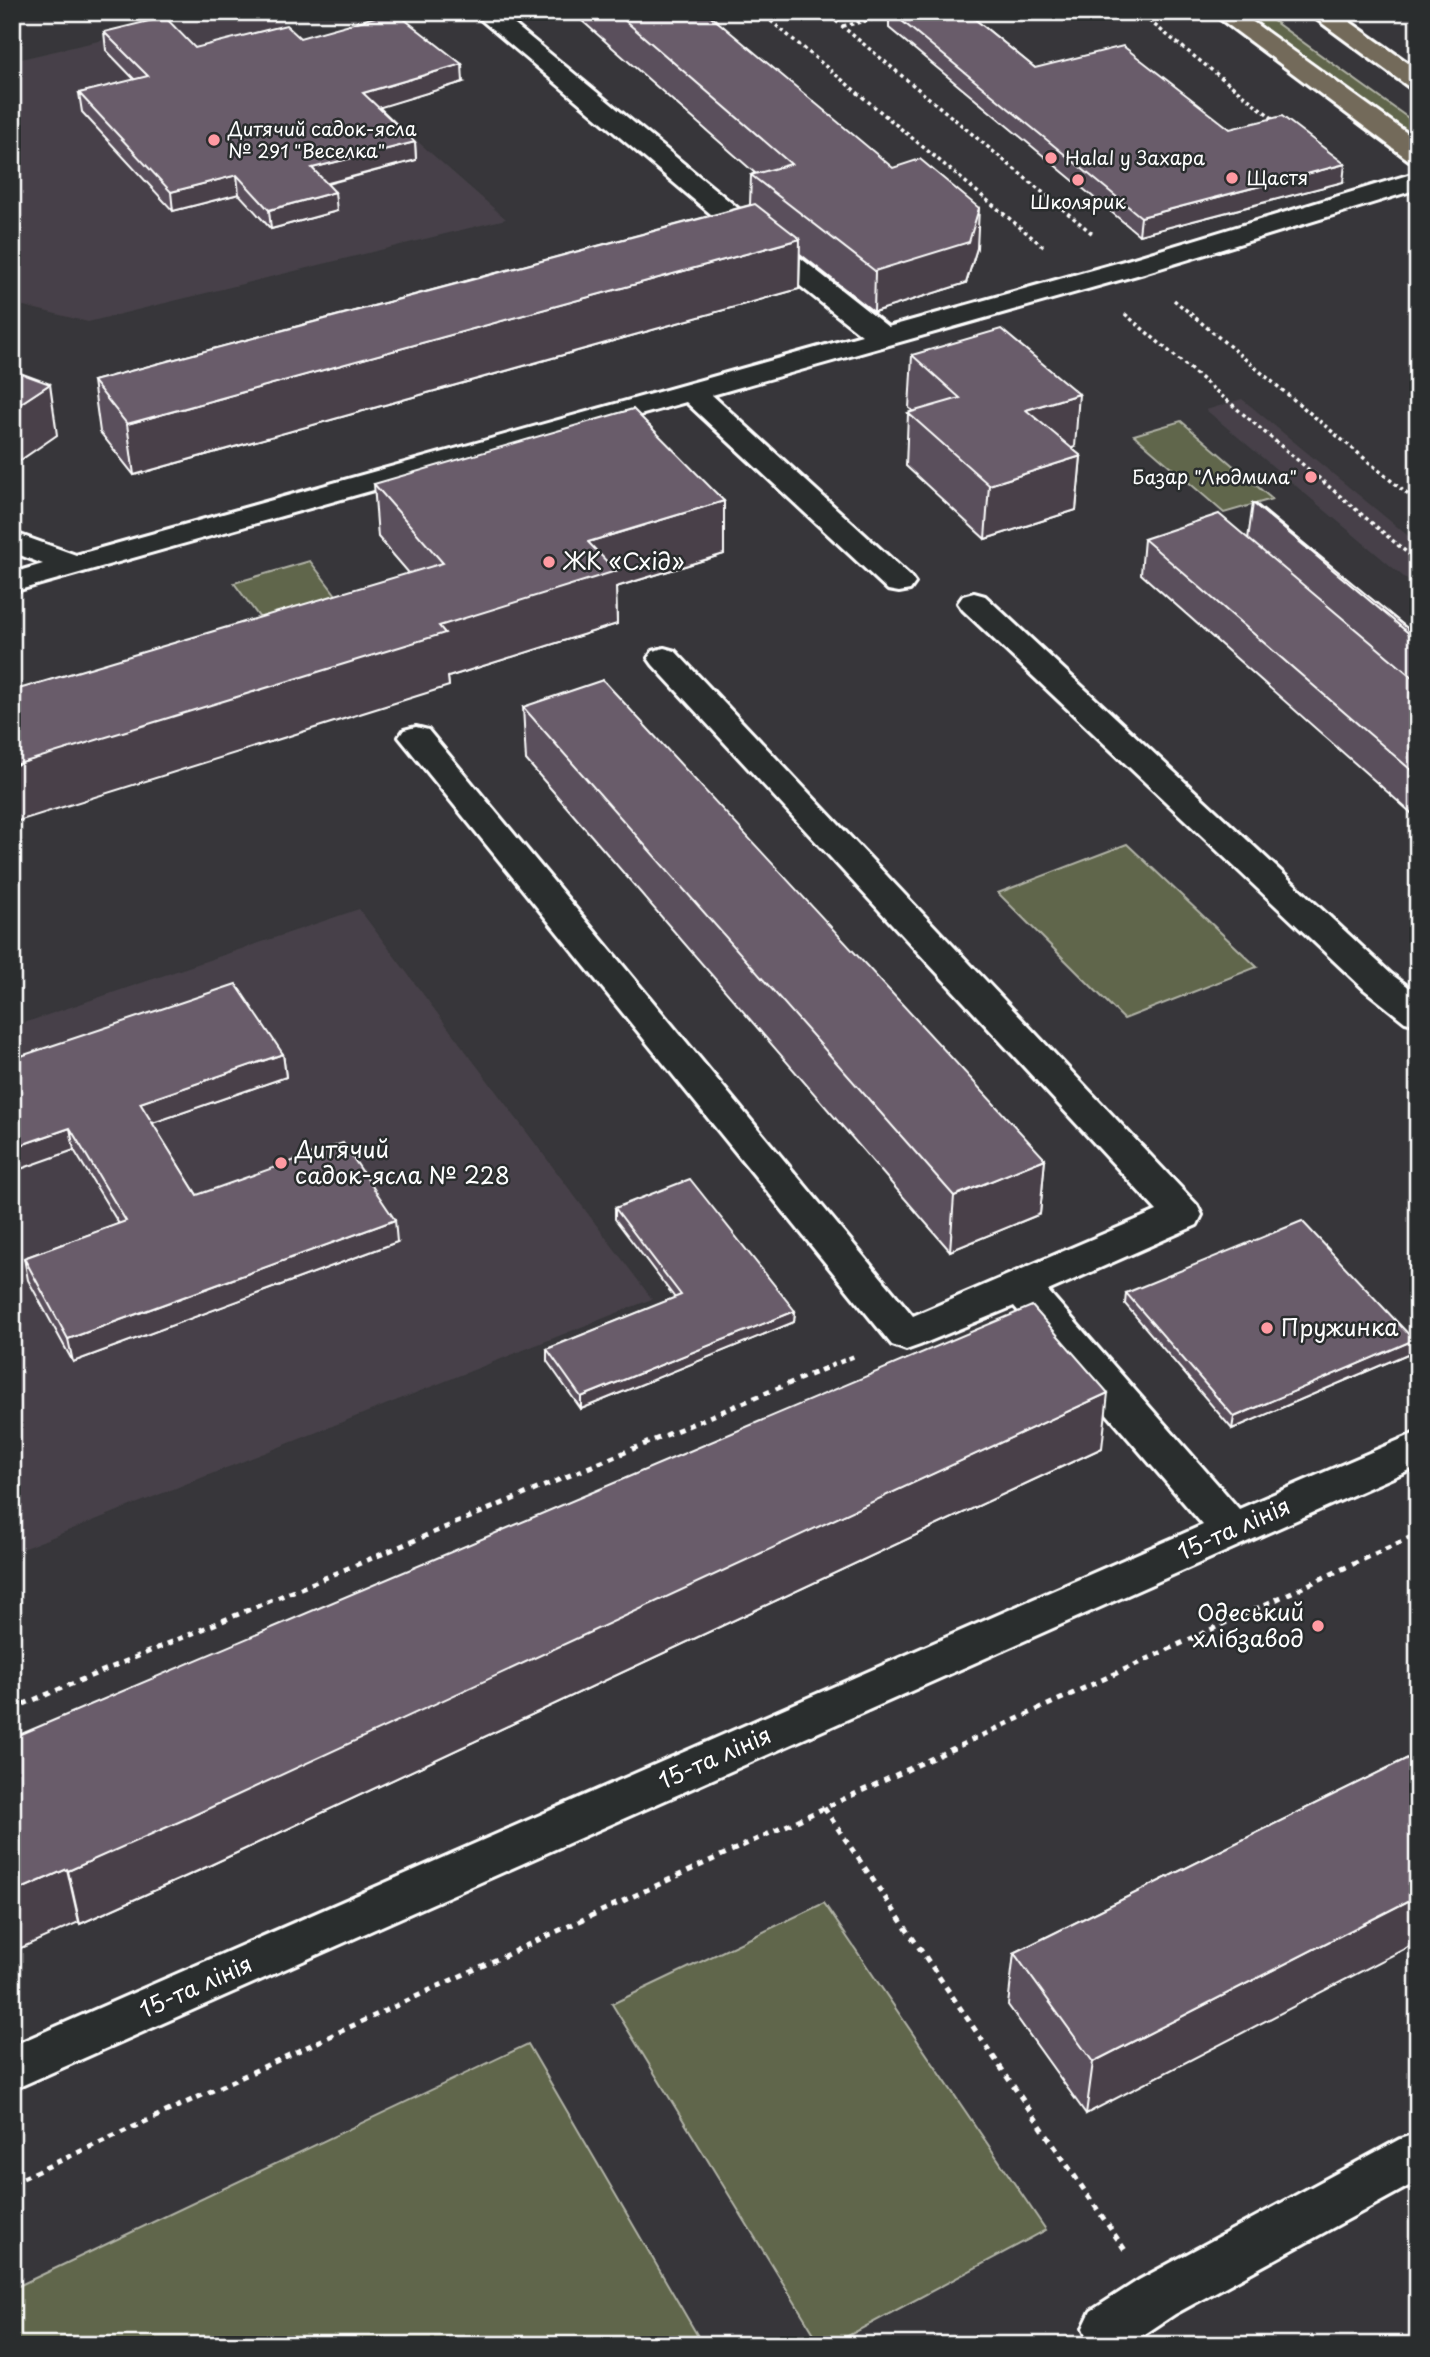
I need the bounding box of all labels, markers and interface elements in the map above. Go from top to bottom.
place label: Дитячий садок-ясла № 291 "Веселка" [227,114,417,164]
marker: Дитячий садок-ясла № 291 "Веселка" [206,132,222,148]
place label: Halal у Захара [1065,143,1205,171]
marker: Halal у Захара [1043,150,1059,166]
place label: Щастя [1246,163,1308,191]
marker: Щастя [1224,170,1240,186]
marker: Школярик [1070,172,1086,188]
place label: Школярик [1030,187,1126,215]
place label: Базар "Людмила" [1132,462,1297,490]
marker: Базар "Людмила" [1303,469,1319,485]
place label: ЖК «Схід» [562,543,684,578]
marker: ЖК «Схід» [541,554,557,570]
place label: Дитячий садок-ясла № 228 [294,1131,510,1192]
marker: Дитячий садок-ясла № 228 [273,1155,289,1171]
place label: Пружинка [1281,1309,1399,1344]
marker: Пружинка [1259,1320,1275,1336]
street label: 15-та лінія [1171,1487,1295,1568]
place label: Одеський хлібзавод [1193,1594,1304,1655]
marker: Одеський хлібзавод [1310,1618,1326,1634]
street label: 15-та лінія [652,1716,776,1797]
street label: 15-та лінія [133,1945,257,2026]

